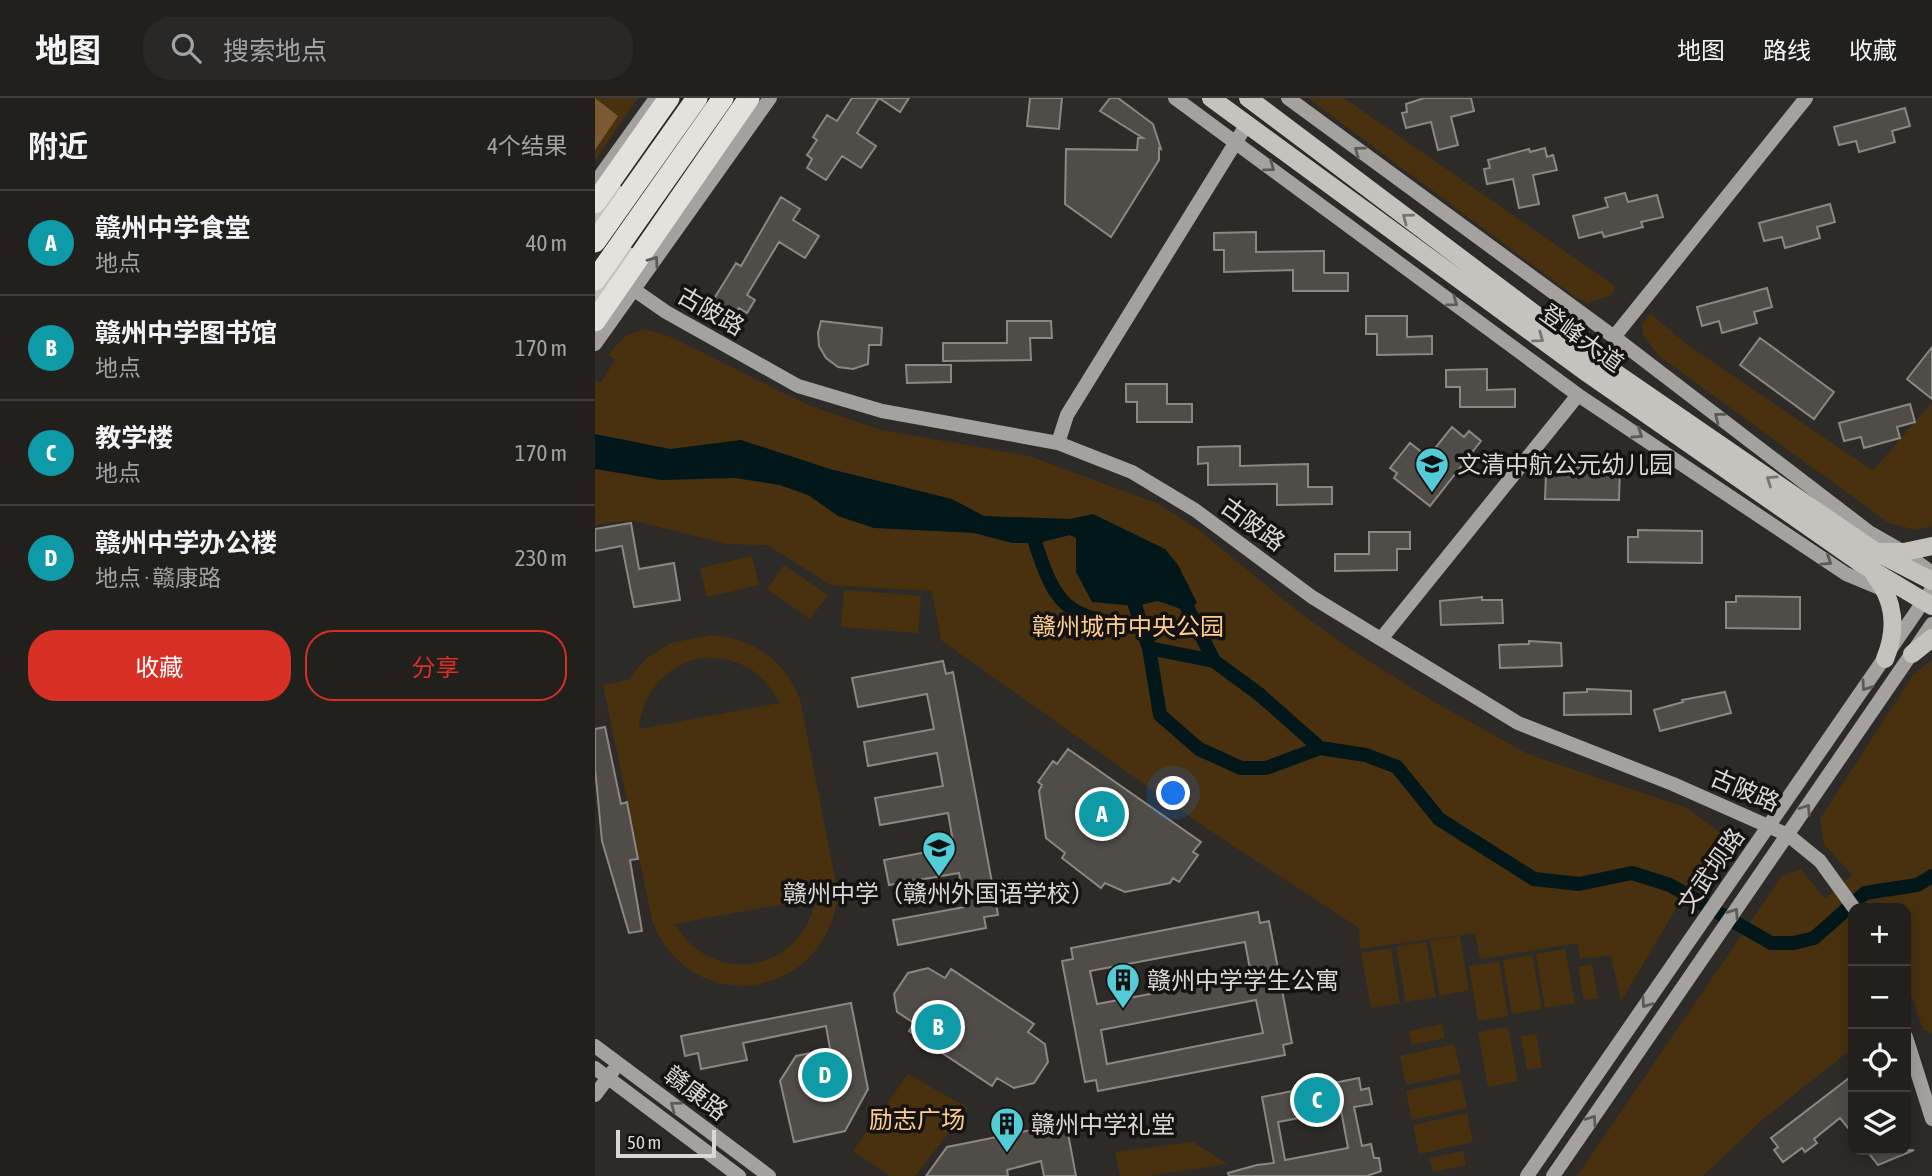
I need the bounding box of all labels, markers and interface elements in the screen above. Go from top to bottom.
search box [143,17,633,80]
icon: search [167,29,205,67]
text: 地图 [35,31,101,69]
text: 搜索地点 [223,36,327,66]
text: 地图 [1677,37,1725,64]
text: 路线 [1763,37,1811,64]
text: 收藏 [1849,37,1897,64]
text: 附近 [28,129,88,163]
text: 4个结果 [487,133,567,159]
one-way arrow [1354,147,1367,159]
one-way arrow [1262,159,1275,171]
text: 赣州中学食堂 [95,213,251,243]
one-way arrow [1403,214,1415,226]
text: A [45,230,57,256]
text: 40 m [526,230,567,256]
text: 地点 [95,250,141,276]
one-way arrow [646,256,658,269]
street label: 古陂路 [673,281,749,341]
one-way arrow [1445,294,1458,306]
street label: 登峰大道 [1535,299,1629,377]
text: 赣州中学图书馆 [95,318,277,348]
one-way arrow [1531,330,1544,342]
text: B [46,335,56,361]
text: 170 m [515,335,567,361]
text: 地点 [95,355,141,381]
one-way arrow [1714,413,1727,426]
text: 教学楼 [95,423,173,453]
one-way arrow [1630,426,1643,439]
text: C [46,440,56,466]
text: 170 m [515,440,567,466]
school or university icon: 文清中航公元幼儿园 [1413,445,1451,494]
place label: 文清中航公元幼儿园 [1457,451,1673,478]
text: 地点 [95,460,141,486]
one-way arrow [1766,476,1779,488]
street label: 古陂路 [1216,492,1290,556]
text: 赣州中学办公楼 [95,528,277,558]
text: D [45,545,57,571]
text: 230 m [515,545,567,571]
one-way arrow [1819,553,1832,565]
text: 地点 · 赣康路 [95,565,221,591]
park label: 赣州城市中央公园 [1032,613,1224,640]
button: 收藏 [28,630,291,701]
button: 分享 [305,630,567,701]
one-way arrow [1862,678,1874,691]
street label: 古陂路 [1707,764,1783,816]
your location [1156,776,1190,810]
pin: A [1079,788,1125,840]
one-way arrow [1798,804,1810,817]
street label: 文武坝路 [1672,823,1750,917]
school or university icon: 赣州中学（赣州外国语学校） [920,829,958,878]
place label: 赣州中学（赣州外国语学校） [783,880,1095,907]
map controls [1848,903,1911,1155]
button: + [1848,903,1911,966]
one-way arrow [1726,907,1739,920]
building icon: 赣州中学学生公寓 [1104,961,1142,1010]
button: − [1848,966,1911,1029]
place label: 赣州中学学生公寓 [1147,967,1339,994]
one-way arrow [1642,995,1654,1008]
pin: B [915,1001,961,1053]
button: locate [1848,1029,1911,1092]
pin: D [802,1049,848,1101]
street label: 赣康路 [659,1061,733,1125]
pin: C [1294,1074,1340,1126]
button: layers [1848,1092,1911,1155]
one-way arrow [670,1102,683,1114]
building icon: 赣州中学礼堂 [988,1105,1026,1154]
park label: 励志广场 [869,1106,965,1133]
place label: 赣州中学礼堂 [1031,1111,1175,1138]
one-way arrow [1583,1115,1596,1128]
scale bar [616,1127,716,1159]
text: 50 m [627,1131,661,1153]

